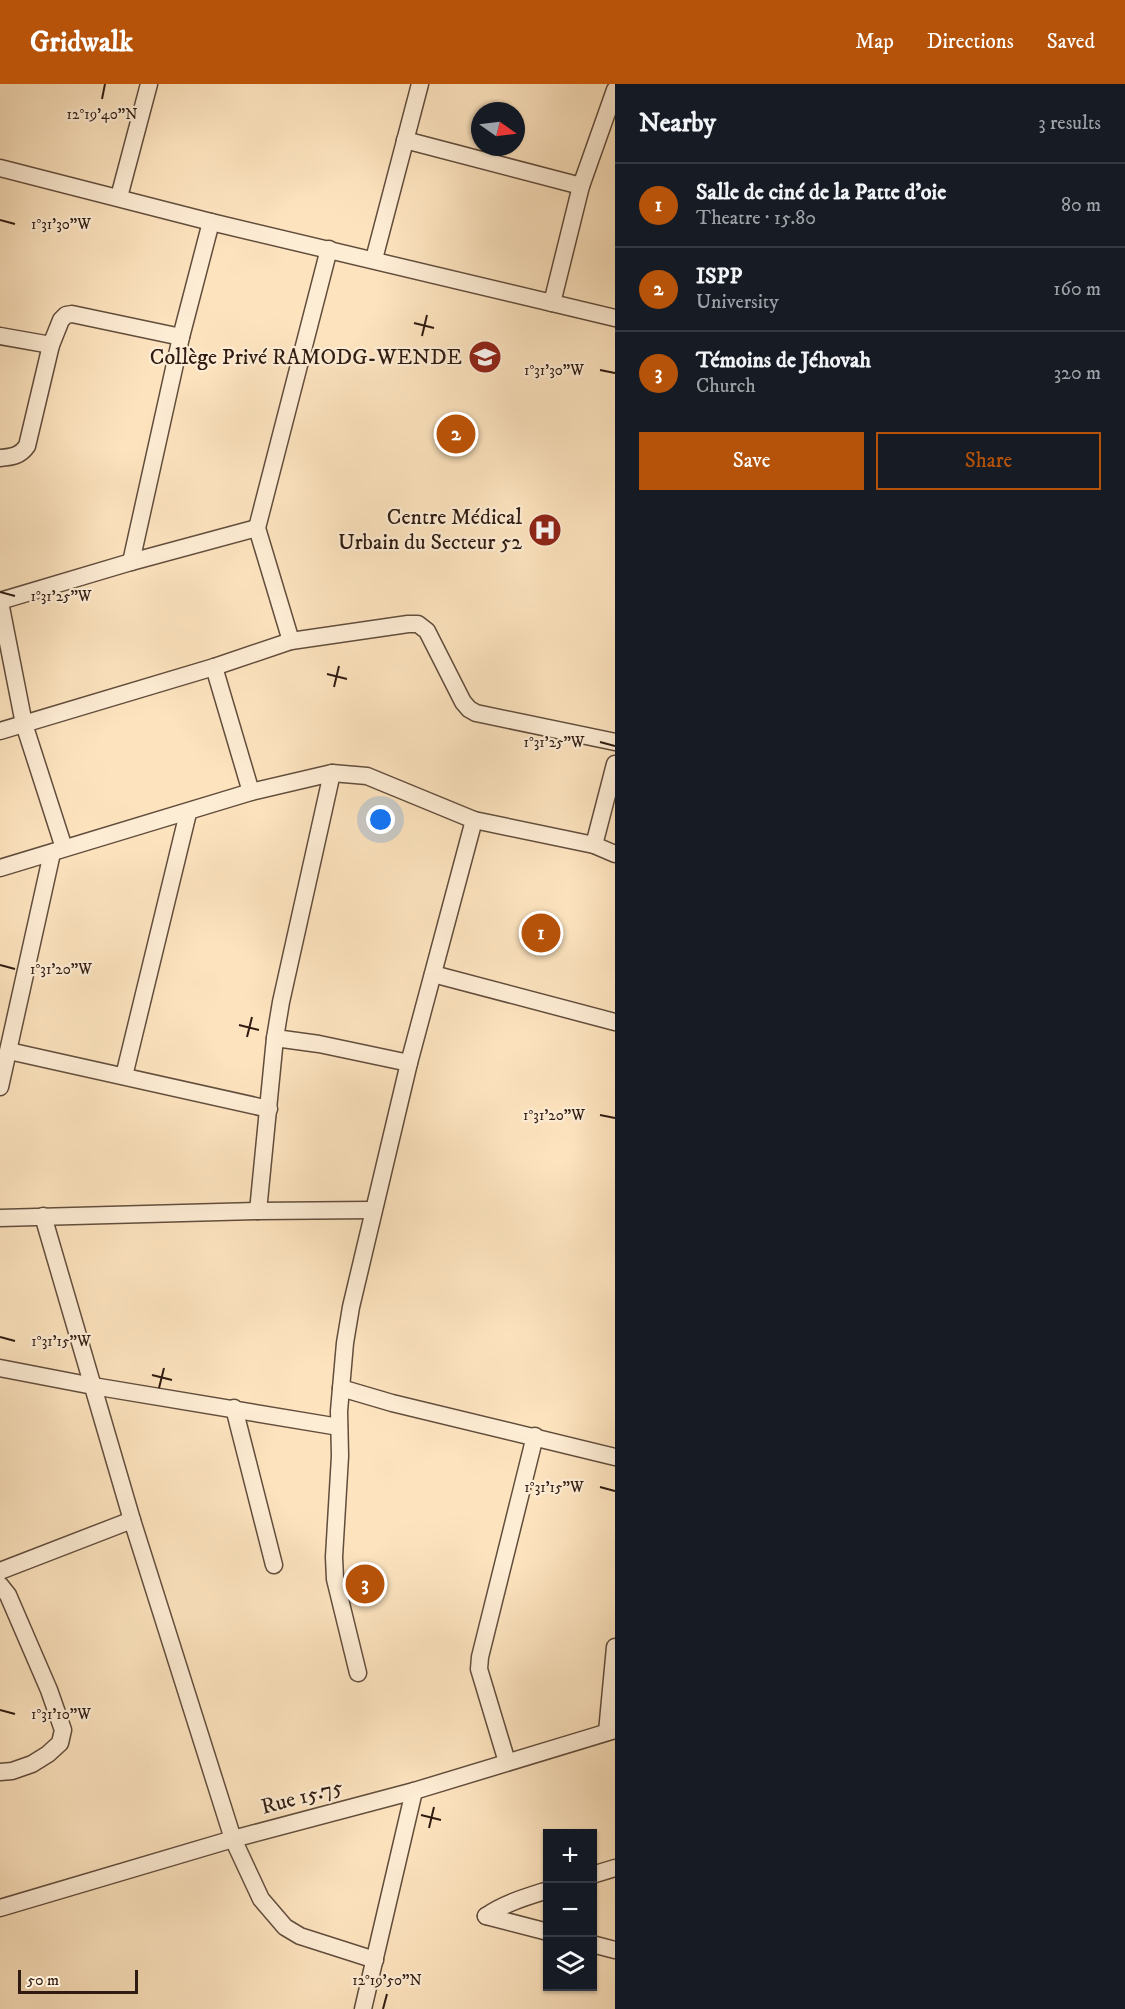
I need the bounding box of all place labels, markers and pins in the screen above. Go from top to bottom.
school or university icon: Collège Privé RAMODG-WENDE [467,339,503,375]
place label: Collège Privé RAMODG-WENDE [150,344,462,371]
pin: 2 [436,412,476,456]
place label: Centre Médical Urbain du Secteur 52 [338,504,522,556]
hospital icon: Centre Médical Urbain du Secteur 52 [527,512,563,548]
pin: 1 [522,910,560,956]
pin: 3 [346,1562,385,1606]

